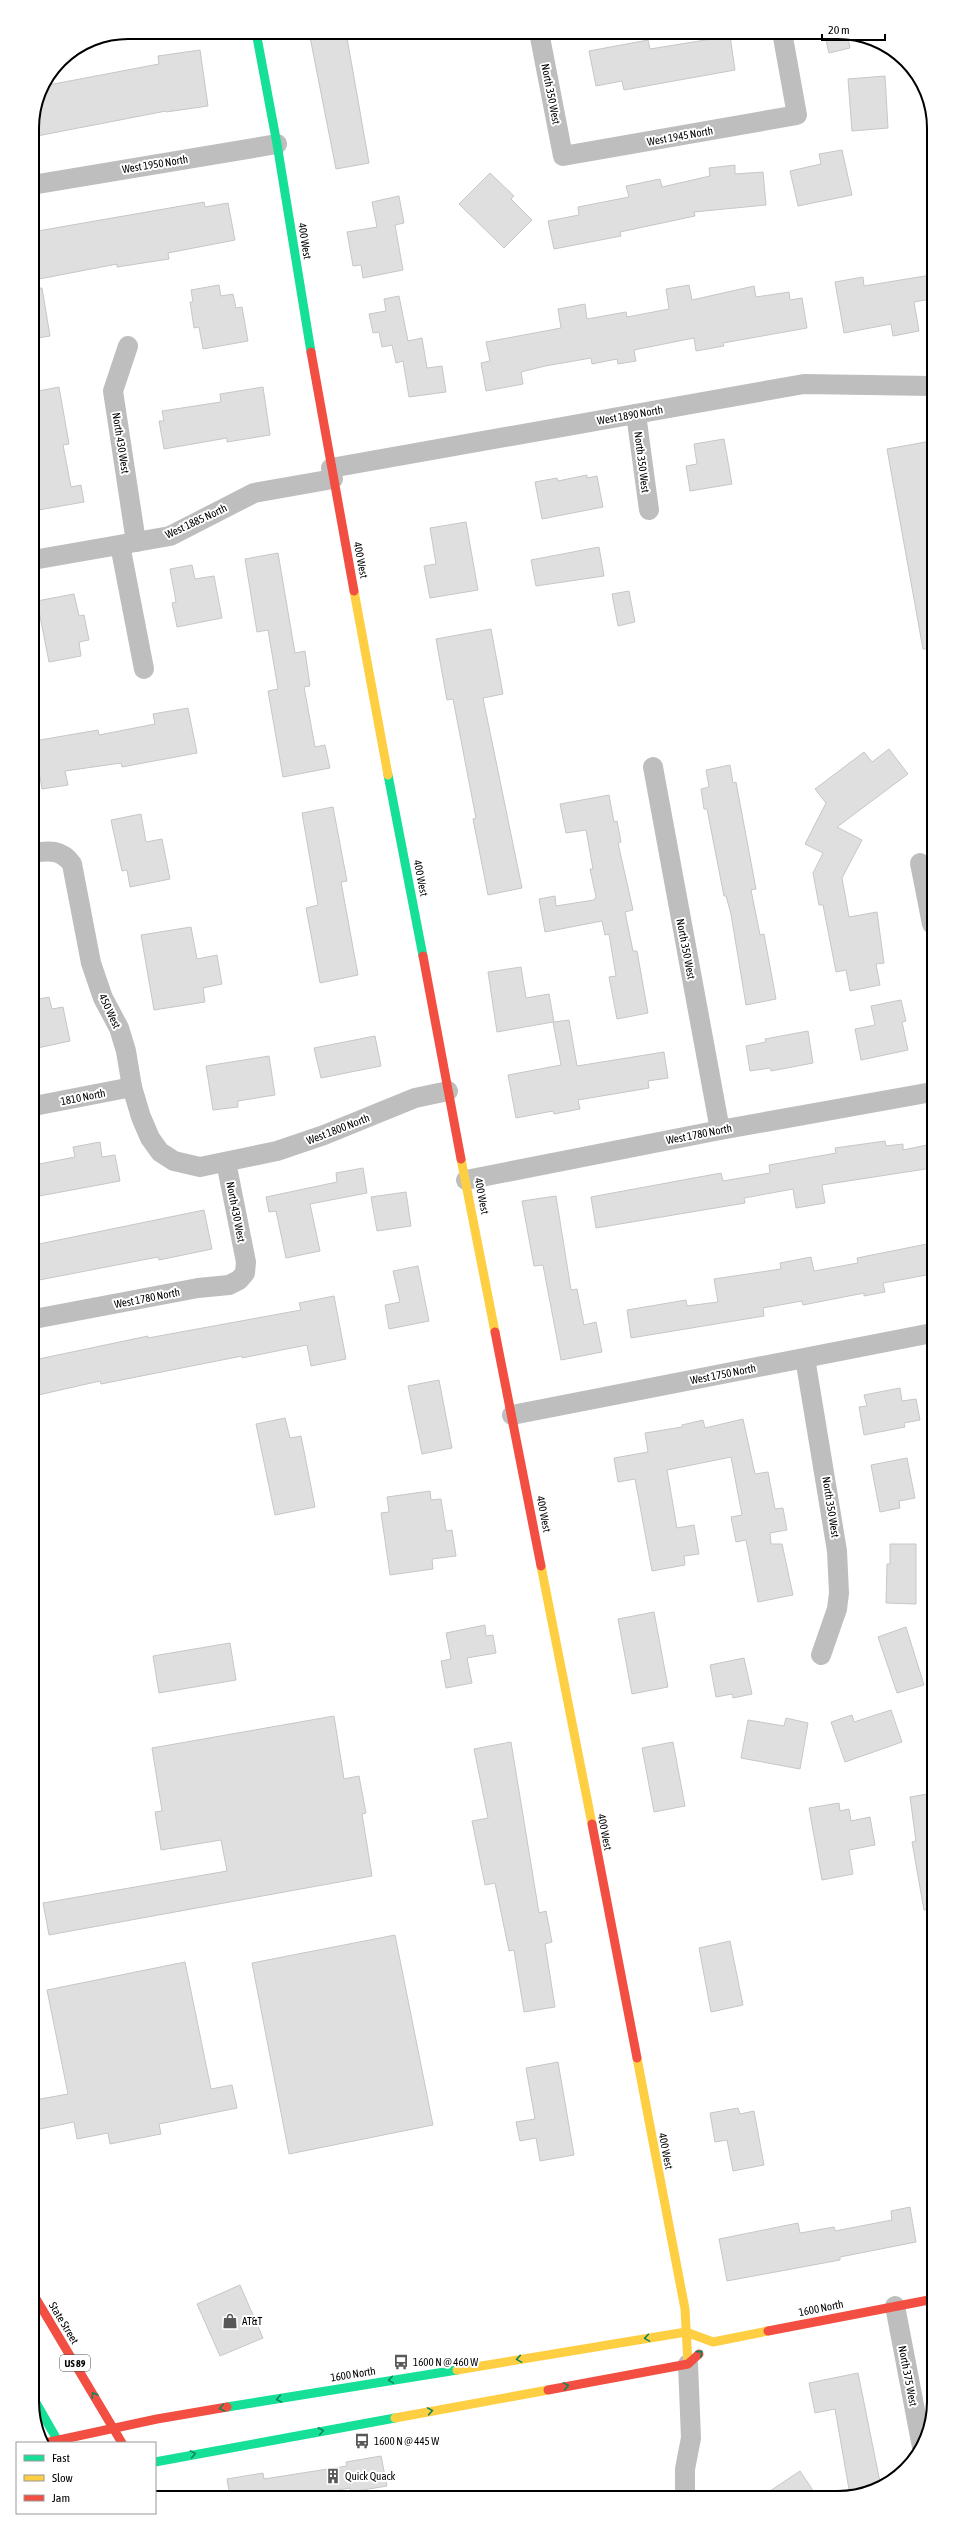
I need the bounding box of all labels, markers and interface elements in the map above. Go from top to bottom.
scale bar [822,16,885,42]
text: 20 m [828,23,850,37]
street label: North 350 West [539,63,563,125]
street label: West 1945 North [646,124,714,148]
street label: West 1950 North [121,153,189,175]
street label: 400 West [296,222,314,260]
street label: West 1890 North [596,403,664,427]
street label: North 430 West [110,412,132,474]
street label: North 350 West [632,431,652,493]
street label: West 1885 North [163,501,229,541]
street label: 400 West [352,541,370,579]
street label: 400 West [412,859,430,897]
street label: North 350 West [674,918,698,980]
street label: 450 West [97,992,123,1030]
street label: 1810 North [60,1087,106,1107]
street label: West 1800 North [305,1111,371,1147]
street label: West 1780 North [665,1122,733,1146]
street label: 400 West [473,1177,491,1215]
street label: North 430 West [224,1181,248,1243]
street label: West 1780 North [113,1286,181,1310]
street label: West 1750 North [689,1362,757,1386]
street label: North 350 West [820,1476,842,1538]
street label: 400 West [535,1495,553,1533]
street label: 400 West [596,1813,614,1851]
street label: 400 West [657,2132,675,2170]
street label: 1600 North [798,2298,844,2318]
street label: State Street [47,2300,81,2346]
shop icon: AT&T [221,2312,239,2330]
place label: AT&T [242,2315,262,2327]
one-way arrow [644,2334,651,2342]
street label: North 375 West [896,2345,920,2407]
one-way arrow [696,2350,703,2357]
bus stop icon: 1600 N @ 460 W [392,2353,410,2371]
one-way arrow [516,2354,522,2363]
road number: US 89 [60,2355,90,2371]
place label: 1600 N @ 460 W [413,2356,478,2368]
street label: 1600 North [330,2365,376,2383]
one-way arrow [388,2375,394,2384]
one-way arrow [563,2383,569,2391]
one-way arrow [91,2392,99,2399]
one-way arrow [276,2394,283,2402]
one-way arrow [219,2404,225,2412]
one-way arrow [427,2407,433,2416]
one-way arrow [318,2427,324,2436]
bus stop icon: 1600 N @ 445 W [353,2432,371,2450]
place label: 1600 N @ 445 W [374,2435,439,2447]
legend [16,2442,156,2514]
text: Fast [52,2451,70,2465]
one-way arrow [190,2451,196,2459]
building icon: Quick Quack [324,2467,342,2485]
place label: Quick Quack [345,2470,396,2482]
text: Slow [52,2471,73,2485]
text: Jam [52,2491,70,2505]

